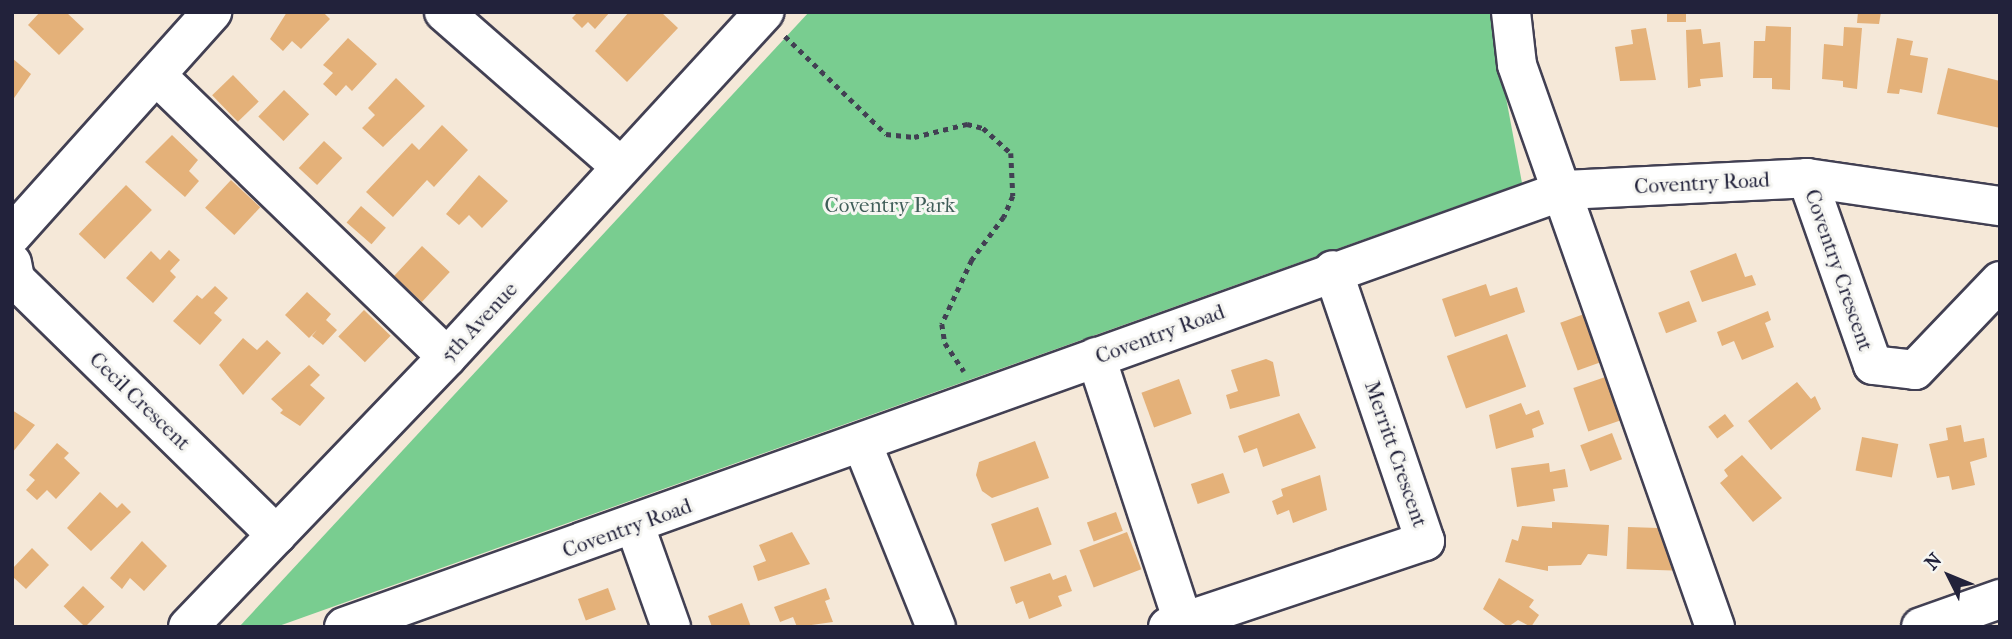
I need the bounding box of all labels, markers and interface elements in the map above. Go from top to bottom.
street label: Coventry Road [1634,167,1770,199]
street label: Coventry Crescent [1800,186,1878,354]
park label: Coventry Park [825,192,955,218]
street label: 5th Avenue [435,277,523,367]
street label: Coventry Road [1092,299,1228,369]
street label: Cecil Crescent [84,347,196,455]
street label: Merritt Crescent [1359,378,1433,530]
street label: Coventry Road [559,493,695,563]
north arrow [1914,541,1984,611]
text: N [1921,549,1947,574]

